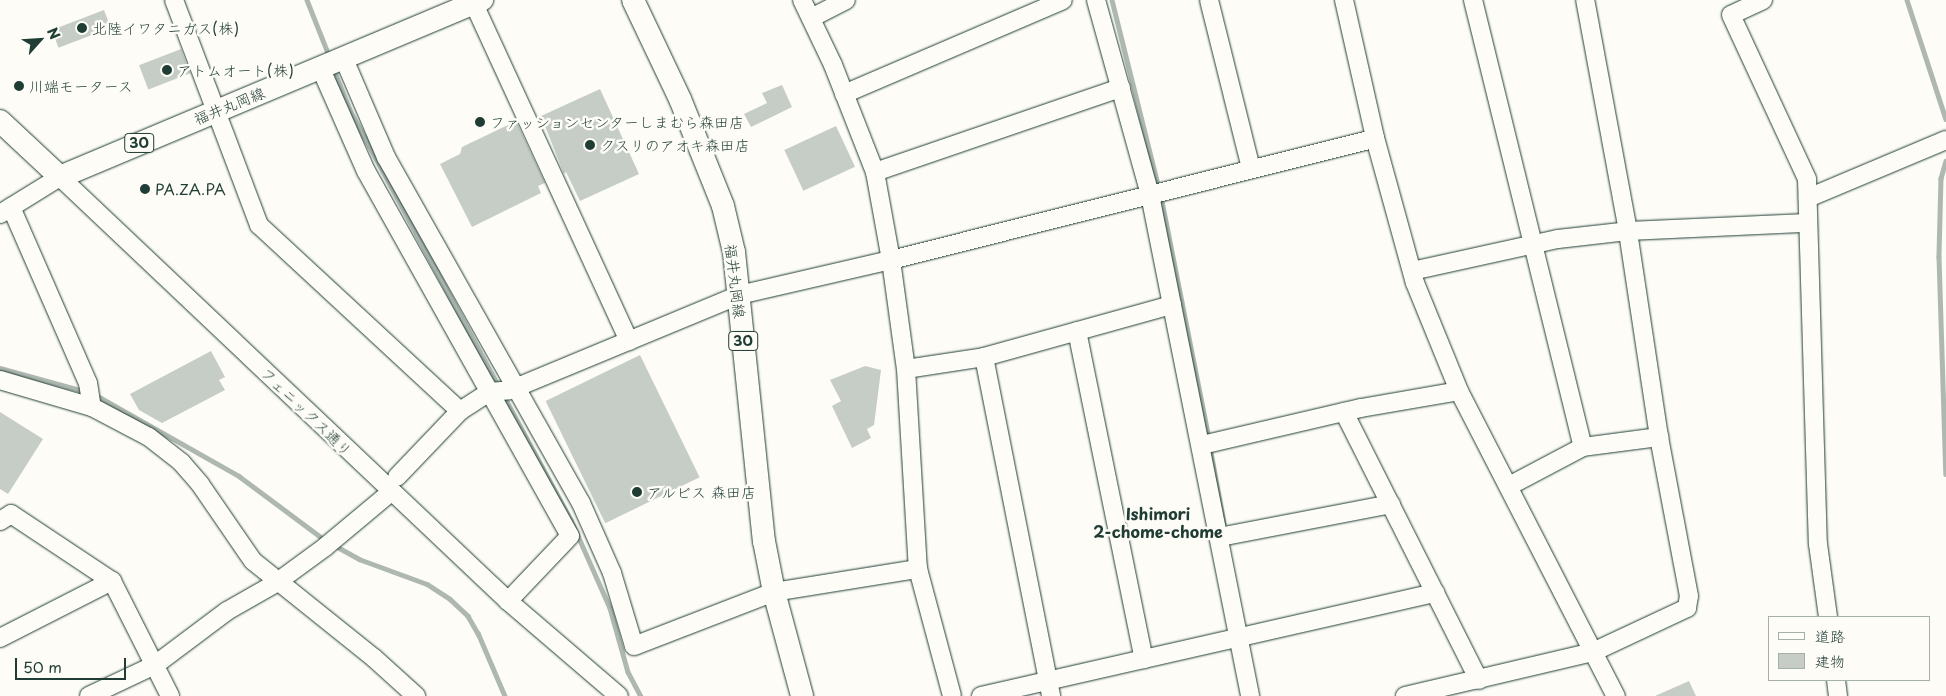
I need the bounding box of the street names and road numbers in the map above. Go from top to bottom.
street label: 福井丸岡線 [191,83,267,127]
road number: 30 [124,132,154,154]
street label: 福井丸岡線 [722,243,750,319]
road number: 30 [728,330,758,352]
street label: フェニックス通り [258,363,356,459]

